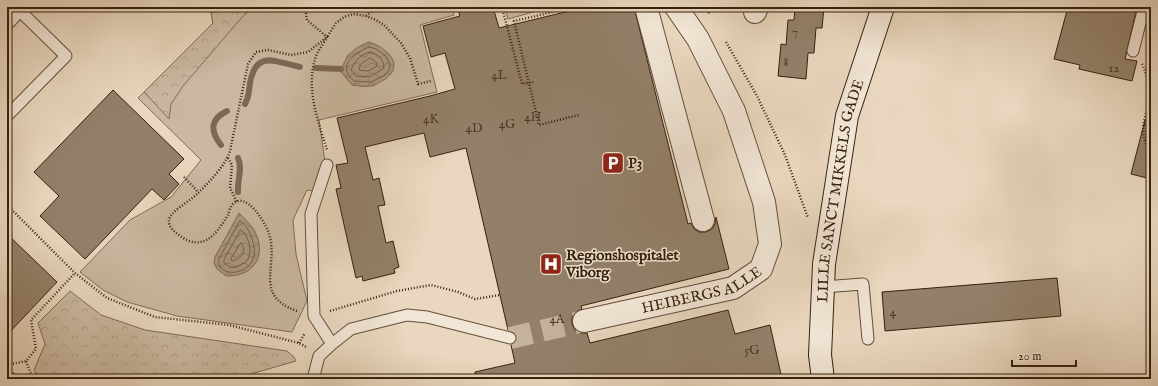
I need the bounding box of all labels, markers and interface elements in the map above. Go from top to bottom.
house number: 7 [792,24,798,41]
house number: 8 [783,54,789,71]
house number: 12 [1109,60,1119,77]
house number: 4L [491,67,508,84]
street label: LILLE SANCT MIKKELS GADE [813,77,868,303]
house number: 4H [524,109,542,126]
house number: 4K [423,111,439,128]
house number: 4G [499,116,516,133]
house number: 4D [466,120,482,137]
parking icon: P3 [600,150,626,176]
place label: P3 [628,154,642,173]
place label: Regionshospitalet Viborg [565,246,679,282]
hospital icon: Regionshospitalet Viborg [538,251,564,277]
street label: HEIBERGS ALLE [640,262,765,318]
house number: 4 [890,304,897,321]
house number: 4A [549,311,566,328]
house number: 5G [744,342,760,359]
scale bar [1012,342,1076,368]
text: 20 m [1018,349,1041,364]

